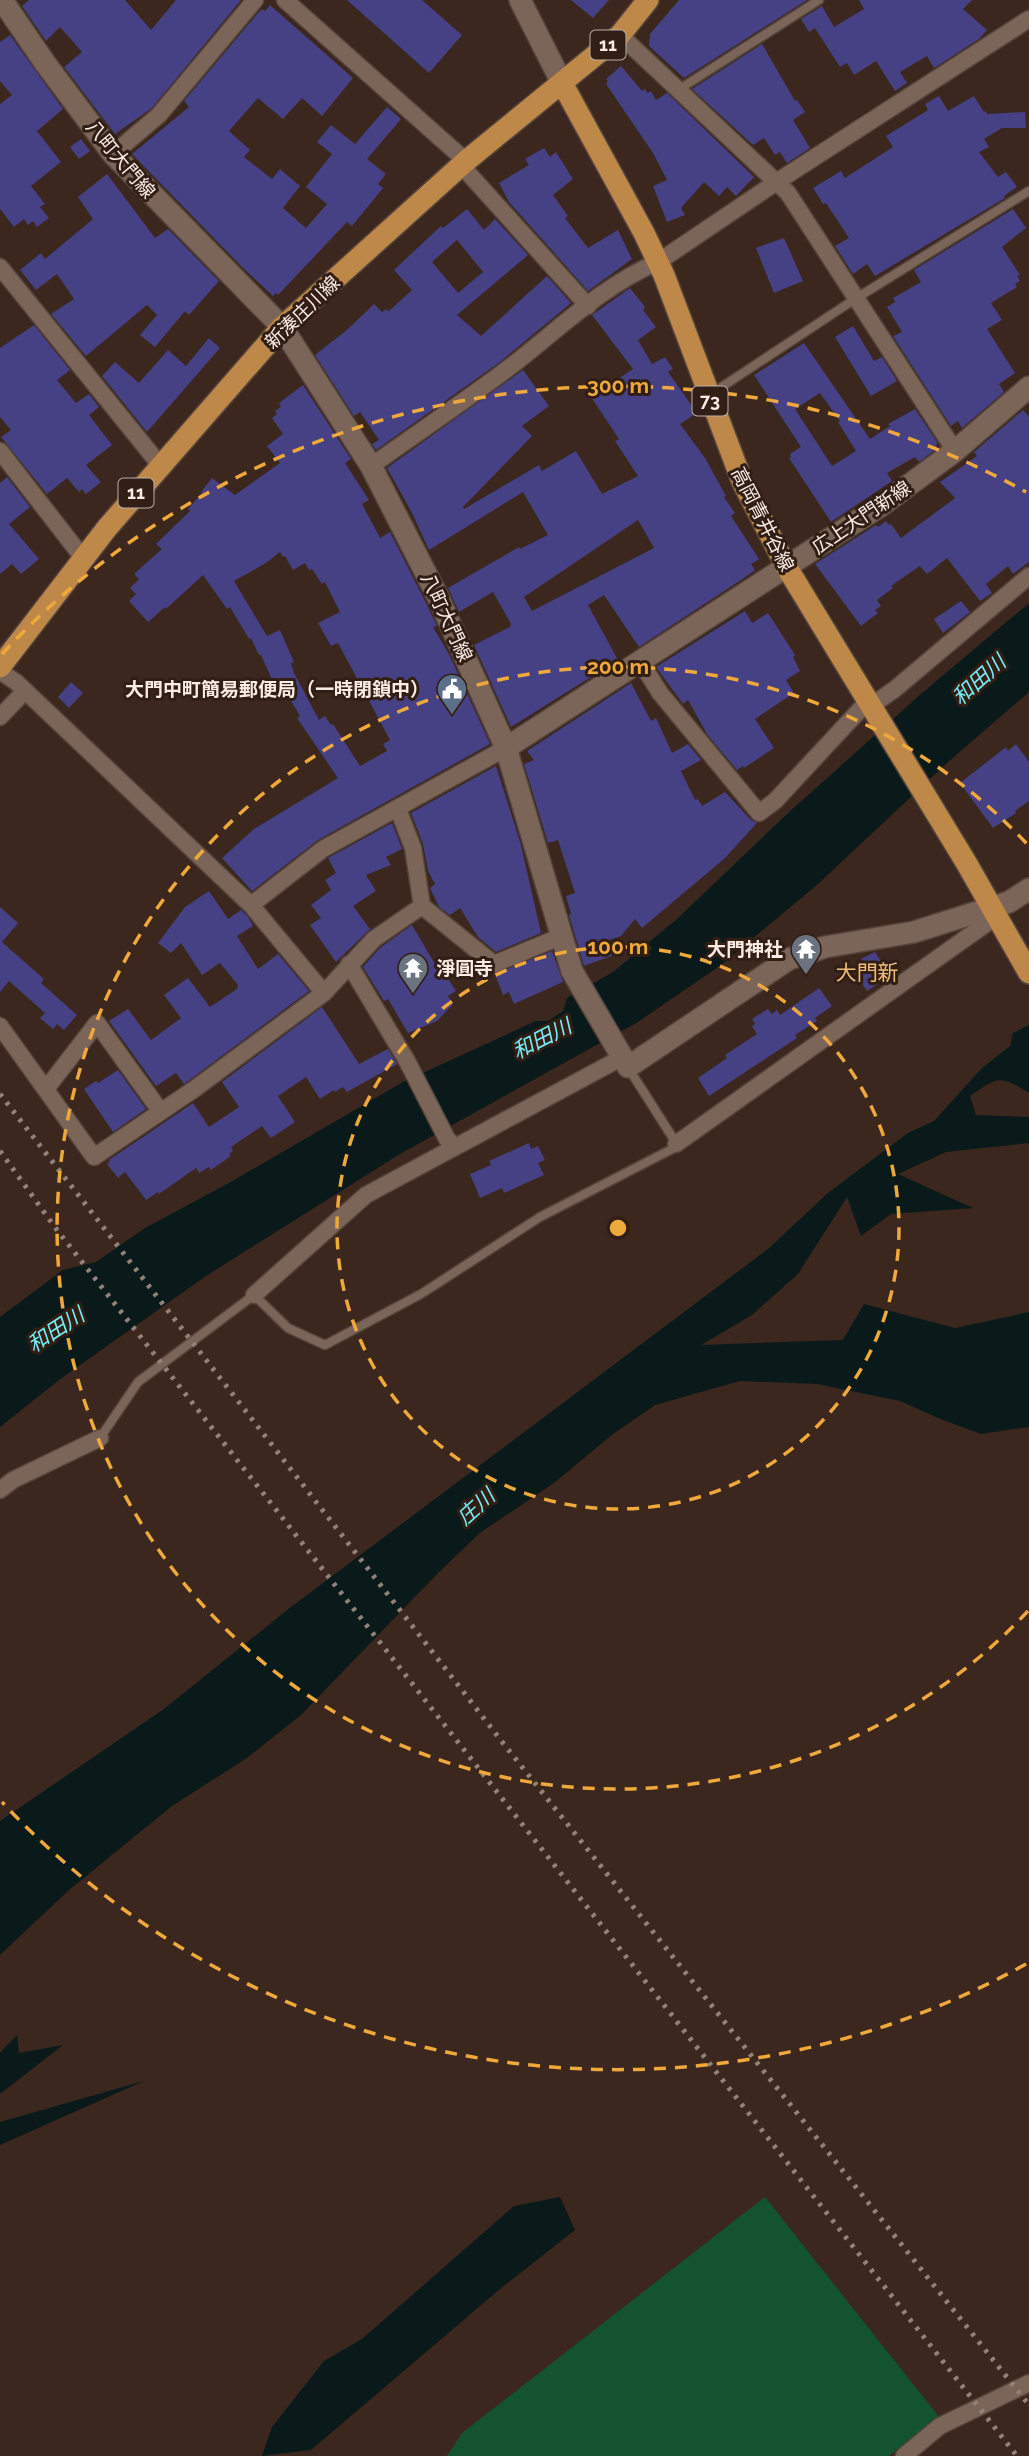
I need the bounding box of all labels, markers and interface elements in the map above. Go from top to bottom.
road number: 11 [590,31,626,60]
street label: 八町大門線 [82,116,160,202]
street label: 新湊庄川線 [260,271,344,353]
text: 300 m [587,373,649,398]
road number: 73 [692,386,728,416]
street label: 高岡青井谷線 [727,463,799,575]
street label: 広上大門新線 [808,476,914,558]
road number: 11 [118,478,154,508]
street label: 八町大門線 [417,569,477,665]
water label: 和田川 [947,648,1012,710]
text: 200 m [587,654,649,679]
public building icon: 大門中町簡易郵便局（一時閉鎖中） [435,672,469,716]
place label: 大門中町簡易郵便局（一時閉鎖中） [125,678,429,700]
temple icon: 大門神社 [789,932,823,976]
text: 100 m [588,934,648,959]
place label: 大門神社 [707,938,783,960]
temple icon: 淨圓寺 [396,951,430,995]
place label: 淨圓寺 [436,957,493,979]
district label: 大門新 [836,960,899,985]
water label: 和田川 [508,1012,577,1064]
centre of rings [606,1216,630,1240]
water label: 和田川 [23,1301,91,1357]
water label: 庄川 [452,1482,501,1530]

